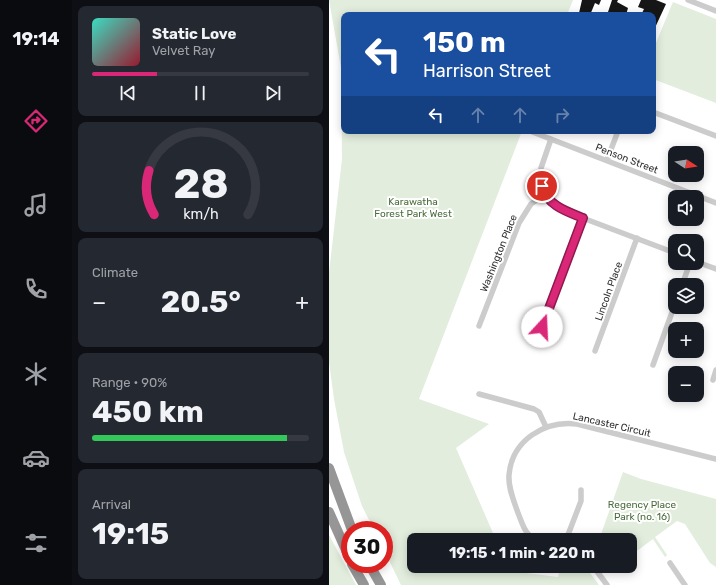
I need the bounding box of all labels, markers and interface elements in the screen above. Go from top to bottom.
text: Static Love [152,25,236,43]
text: 150 m [423,26,506,59]
text: 19:14 [13,28,59,50]
icon: left [357,28,409,80]
text: Velvet Ray [152,43,215,58]
text: Harrison Street [423,60,551,82]
icon: previous [117,82,139,104]
icon: pause [189,82,211,104]
icon: next [262,82,284,104]
icon: left [425,104,447,126]
icon: ahead [467,104,489,126]
icon: ahead [509,104,531,126]
icon: right [551,104,573,126]
icon: directions [22,107,50,135]
street label: Penson Street [594,141,660,176]
north arrow [668,146,704,182]
map controls [668,146,704,402]
text: 28 [173,158,228,207]
pin [525,169,559,203]
icon: arrive [531,175,553,197]
button: sound [668,190,704,226]
icon: music [22,191,50,219]
park label: Karawatha Forest Park West [374,196,452,220]
text: km/h [183,205,218,222]
street label: Washington Place [478,212,520,294]
button: search [668,234,704,270]
street label: Lincoln Place [593,260,625,322]
text: Climate [92,265,138,280]
icon: phone [22,275,50,303]
button: layers [668,278,704,314]
text: 20.5° [161,284,241,320]
text: − [92,289,106,316]
text: + [295,289,309,316]
position arrow [521,306,563,348]
button: + [668,322,704,358]
icon: climate [22,360,50,388]
button: − [668,366,704,402]
text: Range · 90% [92,375,167,390]
text: 450 km [92,394,204,430]
street label: Lancaster Circuit [572,410,652,440]
icon: car [22,444,50,472]
text: Arrival [92,497,131,512]
park label: Regency Place Park (no. 16) [608,499,677,523]
text: 19:15 [92,516,169,552]
speed limit sign: 30 [341,521,393,573]
icon: filters [22,529,50,557]
text: 19:15 · 1 min · 220 m [449,544,595,562]

